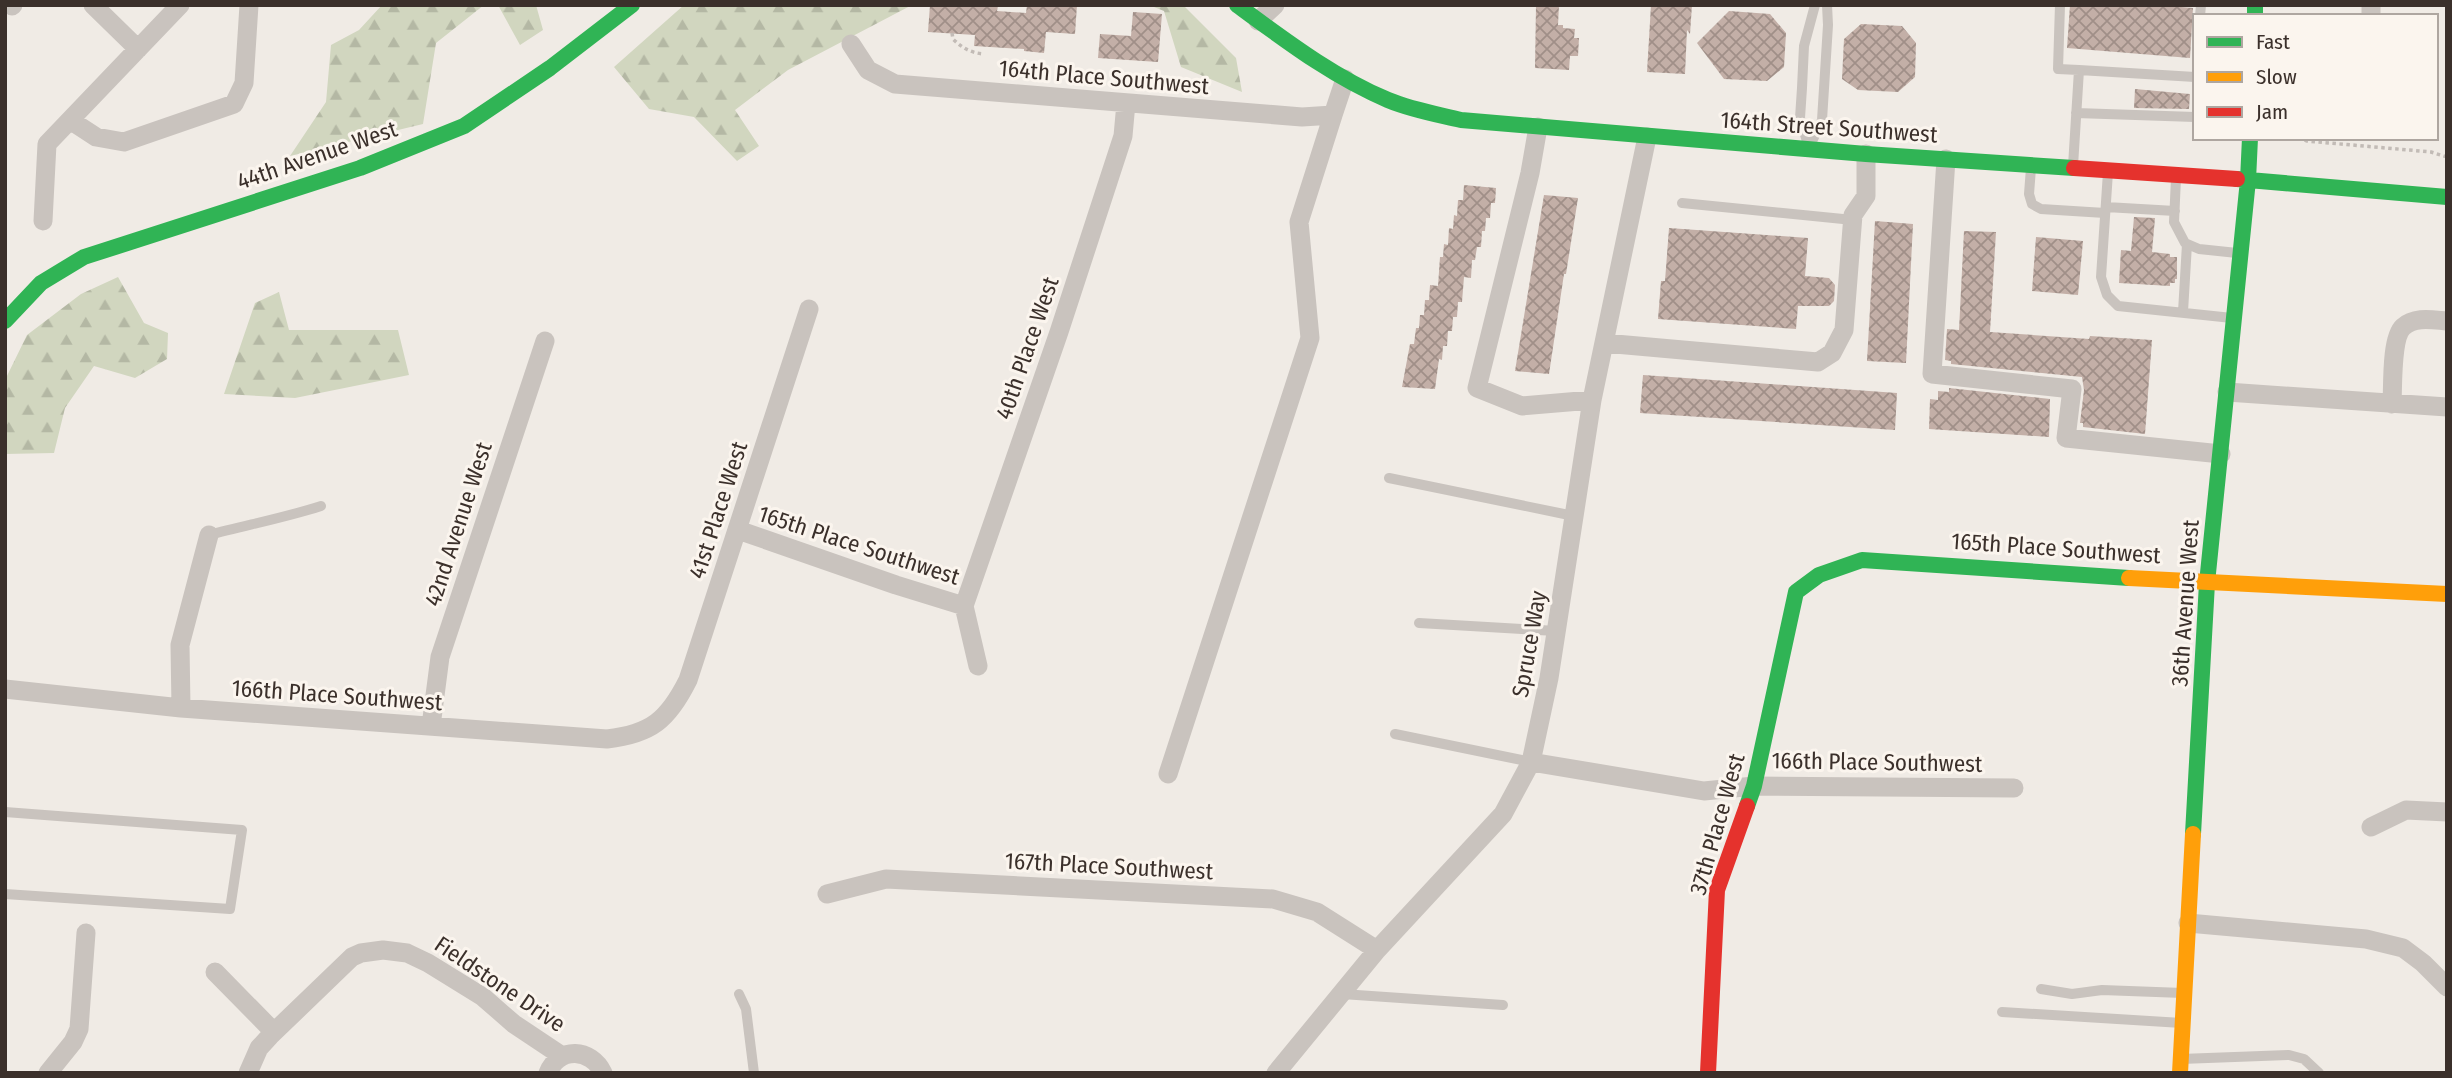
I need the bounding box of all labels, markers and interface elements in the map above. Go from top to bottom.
legend [2193,14,2438,140]
text: Fast [2256,29,2290,55]
street label: 164th Place Southwest [998,54,1211,100]
text: Slow [2256,64,2297,90]
text: Jam [2256,99,2288,125]
street label: 164th Street Southwest [1720,105,1939,149]
street label: 44th Avenue West [233,114,401,196]
street label: 40th Place West [989,273,1065,423]
street label: 41st Place West [683,437,753,582]
street label: 42nd Avenue West [418,438,498,610]
street label: 165th Place Southwest [755,499,964,591]
street label: 36th Avenue West [2165,518,2205,687]
street label: 165th Place Southwest [1950,527,2162,569]
street label: Spruce Way [1506,588,1552,699]
street label: 166th Place Southwest [231,674,444,716]
street label: 166th Place Southwest [1771,746,1983,778]
street label: 37th Place West [1683,750,1751,898]
street label: 167th Place Southwest [1004,847,1214,885]
street label: Fieldstone Drive [429,930,571,1038]

